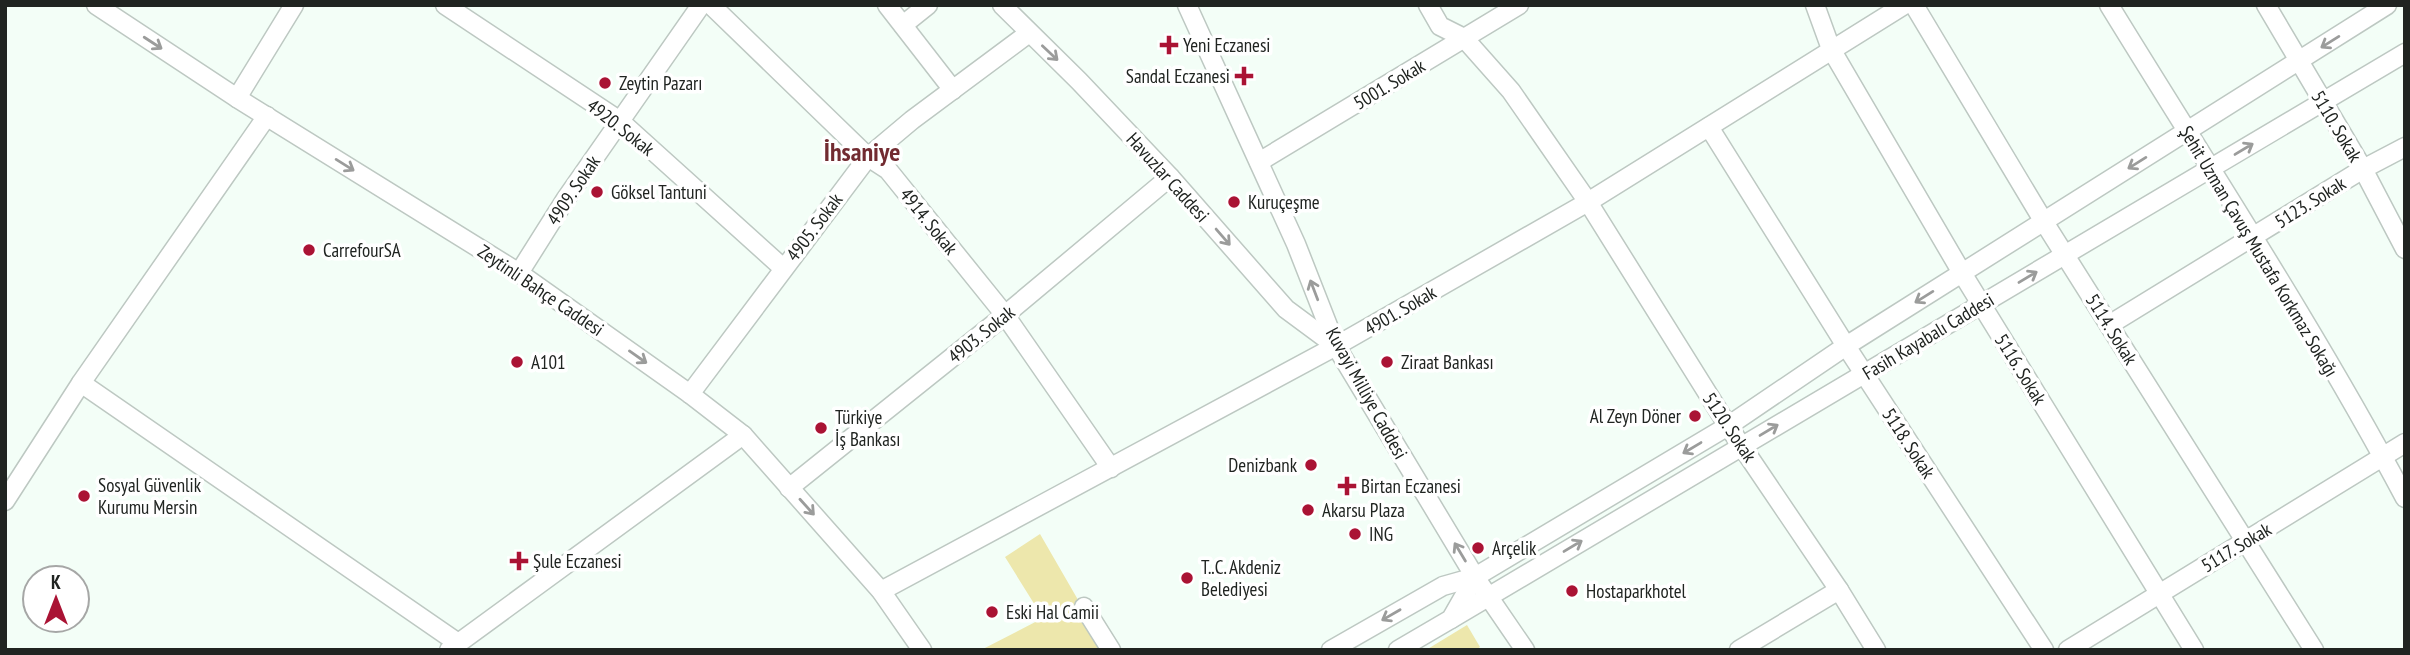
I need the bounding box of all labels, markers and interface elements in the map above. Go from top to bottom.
place label: Yeni Eczanesi [1183,33,1270,57]
one-way arrow [2320,35,2340,49]
one-way arrow [143,36,162,50]
marker: Yeni Eczanesi [1161,37,1177,53]
one-way arrow [1041,45,1058,62]
street label: 5001. Sokak [1349,53,1430,115]
place label: Sandal Eczanesi [1126,64,1230,88]
marker: Sandal Eczanesi [1236,68,1252,84]
place label: Zeytin Pazarı [619,71,702,95]
marker: Zeytin Pazarı [597,75,613,91]
street label: 5110. Sokak [2306,86,2368,167]
street label: 4920. Sokak [582,93,660,161]
street label: Şehit Uzman Çavuş Mustafa Korkmaz Sokağı [2174,121,2344,381]
street label: Havuzlar Caddesi [1121,127,1215,227]
district label: İhsaniye [824,135,900,168]
one-way arrow [2234,141,2254,155]
street label: 4909. Sokak [541,150,605,229]
one-way arrow [2128,157,2148,171]
one-way arrow [335,158,355,172]
street label: 5123. Sokak [2270,171,2350,233]
place label: Göksel Tantuni [611,180,707,204]
street label: 4914. Sokak [895,183,964,260]
marker: Göksel Tantuni [589,184,605,200]
street label: 4905. Sokak [781,188,848,266]
place label: Kuruçeşme [1248,190,1320,214]
marker: Kuruçeşme [1226,194,1242,210]
one-way arrow [1214,228,1231,245]
place label: CarrefourSA [323,238,401,262]
street label: Zeytinli Bahçe Caddesi [473,239,609,341]
marker: CarrefourSA [301,242,317,258]
one-way arrow [2017,270,2037,284]
one-way arrow [1307,279,1320,301]
street label: 4901. Sokak [1360,280,1441,340]
street label: Fasih Kayabalı Caddesi [1858,287,1998,385]
street label: 5114. Sokak [2081,289,2143,369]
one-way arrow [1914,291,1934,305]
street label: 4903. Sokak [943,299,1020,368]
street label: Kuvayi Milliye Caddesi [1321,323,1413,463]
street label: 5116. Sokak [1990,329,2052,409]
place label: A101 [531,350,566,374]
one-way arrow [628,350,647,364]
place label: Ziraat Bankası [1401,350,1494,374]
marker: A101 [509,354,525,370]
marker: Ziraat Bankası [1379,354,1395,370]
street label: 5120. Sokak [1698,388,1762,467]
street label: 5118. Sokak [1877,403,1941,483]
place label: Al Zeyn Döner [1590,404,1682,428]
place label: Türkiye İş Bankası [835,405,900,451]
marker: Al Zeyn Döner [1687,408,1703,424]
marker: Türkiye İş Bankası [813,420,829,436]
one-way arrow [1758,423,1778,437]
one-way arrow [1682,441,1702,455]
place label: Denizbank [1228,453,1298,477]
marker: Denizbank [1303,457,1319,473]
place label: Sosyal Güvenlik Kurumu Mersin [98,473,202,519]
place label: Birtan Eczanesi [1361,474,1461,498]
marker: Birtan Eczanesi [1339,478,1355,494]
marker: Sosyal Güvenlik Kurumu Mersin [76,488,92,504]
one-way arrow [798,498,815,515]
place label: Akarsu Plaza [1322,498,1405,522]
marker: Akarsu Plaza [1300,502,1316,518]
street label: 5117. Sokak [2197,516,2276,577]
place label: ING [1369,522,1393,546]
marker: ING [1347,526,1363,542]
place label: Arçelik [1492,536,1537,560]
one-way arrow [1562,539,1582,553]
marker: Arçelik [1470,540,1486,556]
one-way arrow [1453,543,1467,563]
place label: Şule Eczanesi [533,549,622,573]
marker: Şule Eczanesi [511,553,527,569]
place label: T..C. Akdeniz Belediyesi [1201,555,1281,601]
north arrow [21,564,91,634]
text: K [51,570,61,594]
marker: T..C. Akdeniz Belediyesi [1179,570,1195,586]
place label: Hostaparkhotel [1586,579,1687,603]
marker: Hostaparkhotel [1564,583,1580,599]
place label: Eski Hal Camii [1006,600,1099,624]
marker: Eski Hal Camii [984,604,1000,620]
one-way arrow [1382,608,1402,622]

